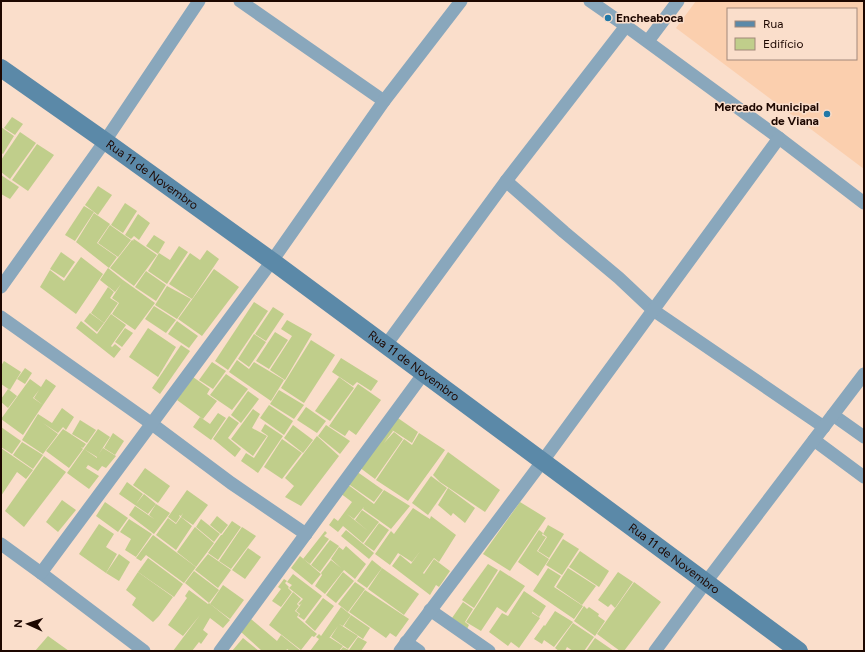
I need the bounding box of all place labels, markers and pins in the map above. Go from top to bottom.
place label: Encheaboca [616,11,683,25]
marker: Encheaboca [603,13,613,23]
place label: Mercado Municipal de Viana [714,100,819,128]
marker: Mercado Municipal de Viana [822,109,832,119]

